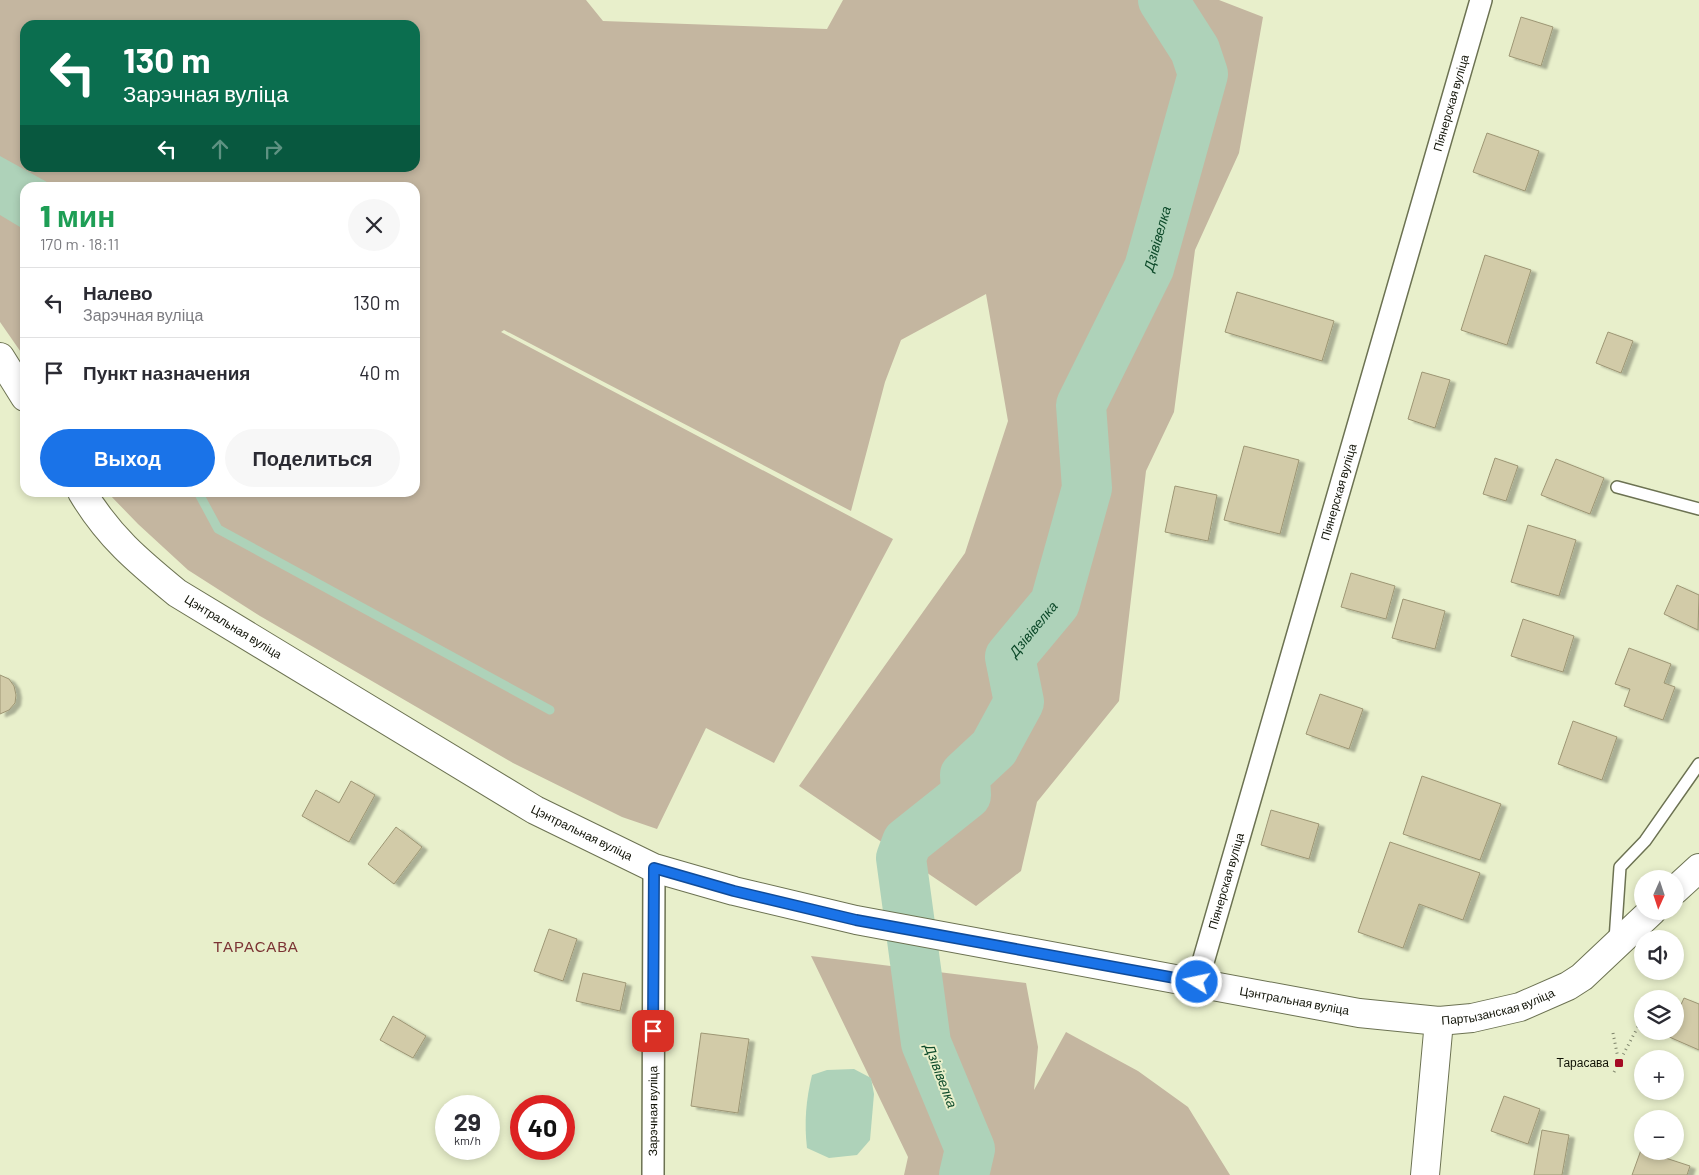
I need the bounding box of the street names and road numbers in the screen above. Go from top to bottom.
street label: Піянерская вуліца [1430,52,1471,153]
street label: Піянерская вуліца [1317,441,1359,542]
street label: Цэнтральная вуліца [182,591,285,661]
street label: Цэнтральная вуліца [529,801,635,863]
street label: Піянерская вуліца [1205,831,1246,931]
street label: Цэнтральная вуліца [1238,983,1351,1017]
street label: Партызанская вуліца [1441,985,1557,1027]
street label: Зарэчная вуліца [645,1065,660,1156]

